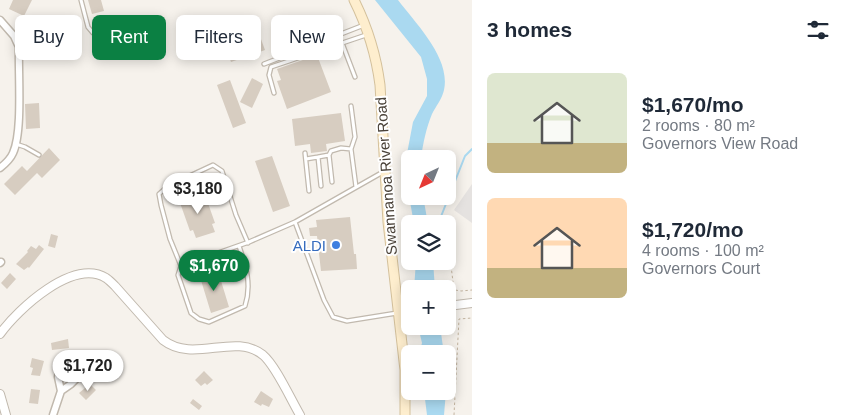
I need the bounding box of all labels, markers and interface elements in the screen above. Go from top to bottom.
chip: Buy [15,15,82,60]
chip: Rent [92,15,166,60]
chip: Filters [176,15,261,60]
chip: New [271,15,343,60]
icon: filters [804,16,832,44]
text: 3 homes [487,18,572,41]
icon: home [527,93,587,153]
text: $1,670/mo [642,93,744,116]
street label: Swannanoa River Road [372,96,400,256]
text: 2 rooms · 80 m² [642,117,755,134]
text: Governors View Road [642,135,798,152]
north arrow [401,150,456,205]
map controls [401,150,456,400]
pin: $3,180 [157,172,239,215]
text: $3,180 [174,180,222,197]
button: layers [401,215,456,270]
icon: home [527,218,587,278]
text: $1,720/mo [642,218,744,241]
place label: ALDI [293,237,326,254]
marker: ALDI [330,239,342,251]
text: 4 rooms · 100 m² [642,242,764,259]
pin: $1,670 [173,250,255,292]
text: $1,670 [190,257,238,274]
text: Governors Court [642,260,760,277]
button: + [401,280,456,335]
button: − [401,345,456,400]
pin: $1,720 [47,350,129,392]
text: $1,720 [64,357,112,374]

